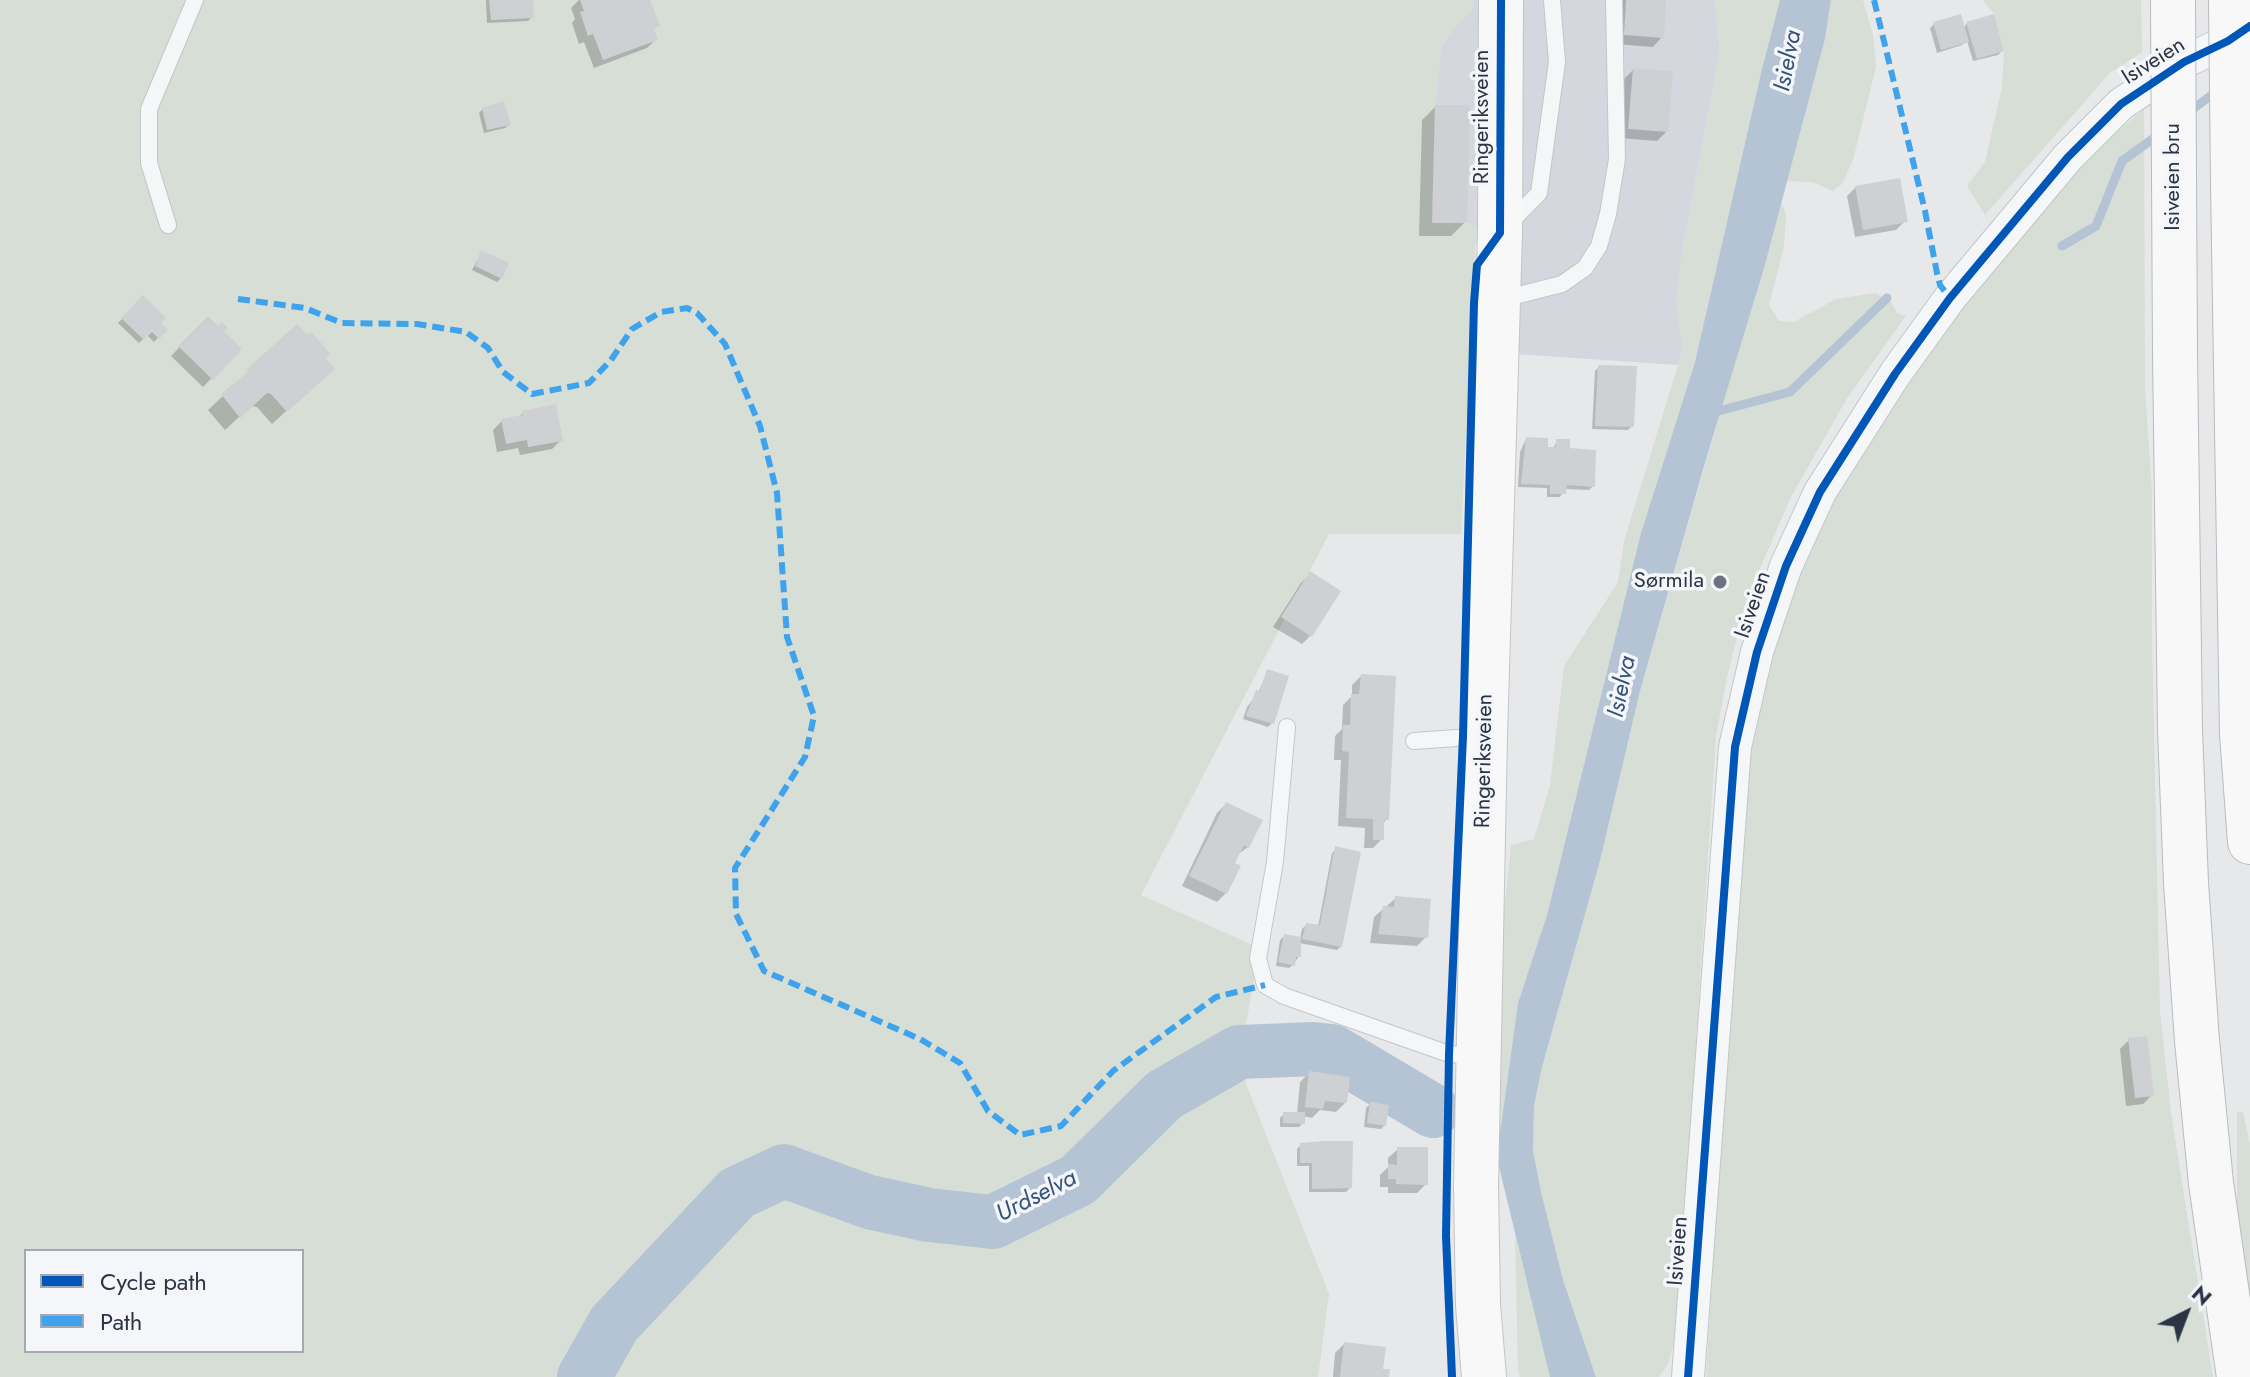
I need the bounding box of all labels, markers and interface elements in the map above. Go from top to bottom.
water label: Isielva [1769,28,1809,94]
street label: Isiveien [2118,32,2190,92]
street label: Ringeriksveien [1470,50,1496,184]
street label: Isiveien bru [2161,123,2187,231]
street label: Isiveien [1730,568,1778,642]
place label: Sørmila [1634,569,1704,595]
marker: Sørmila [1711,573,1729,591]
water label: Isielva [1602,654,1644,720]
street label: Ringeriksveien [1471,694,1499,828]
water label: Urdselva [992,1165,1082,1229]
street label: Isiveien [1663,1216,1695,1286]
legend [24,1249,304,1353]
text: Cycle path [100,1264,207,1299]
north arrow [2146,1273,2226,1353]
text: N [2185,1277,2219,1313]
text: Path [100,1304,142,1339]

